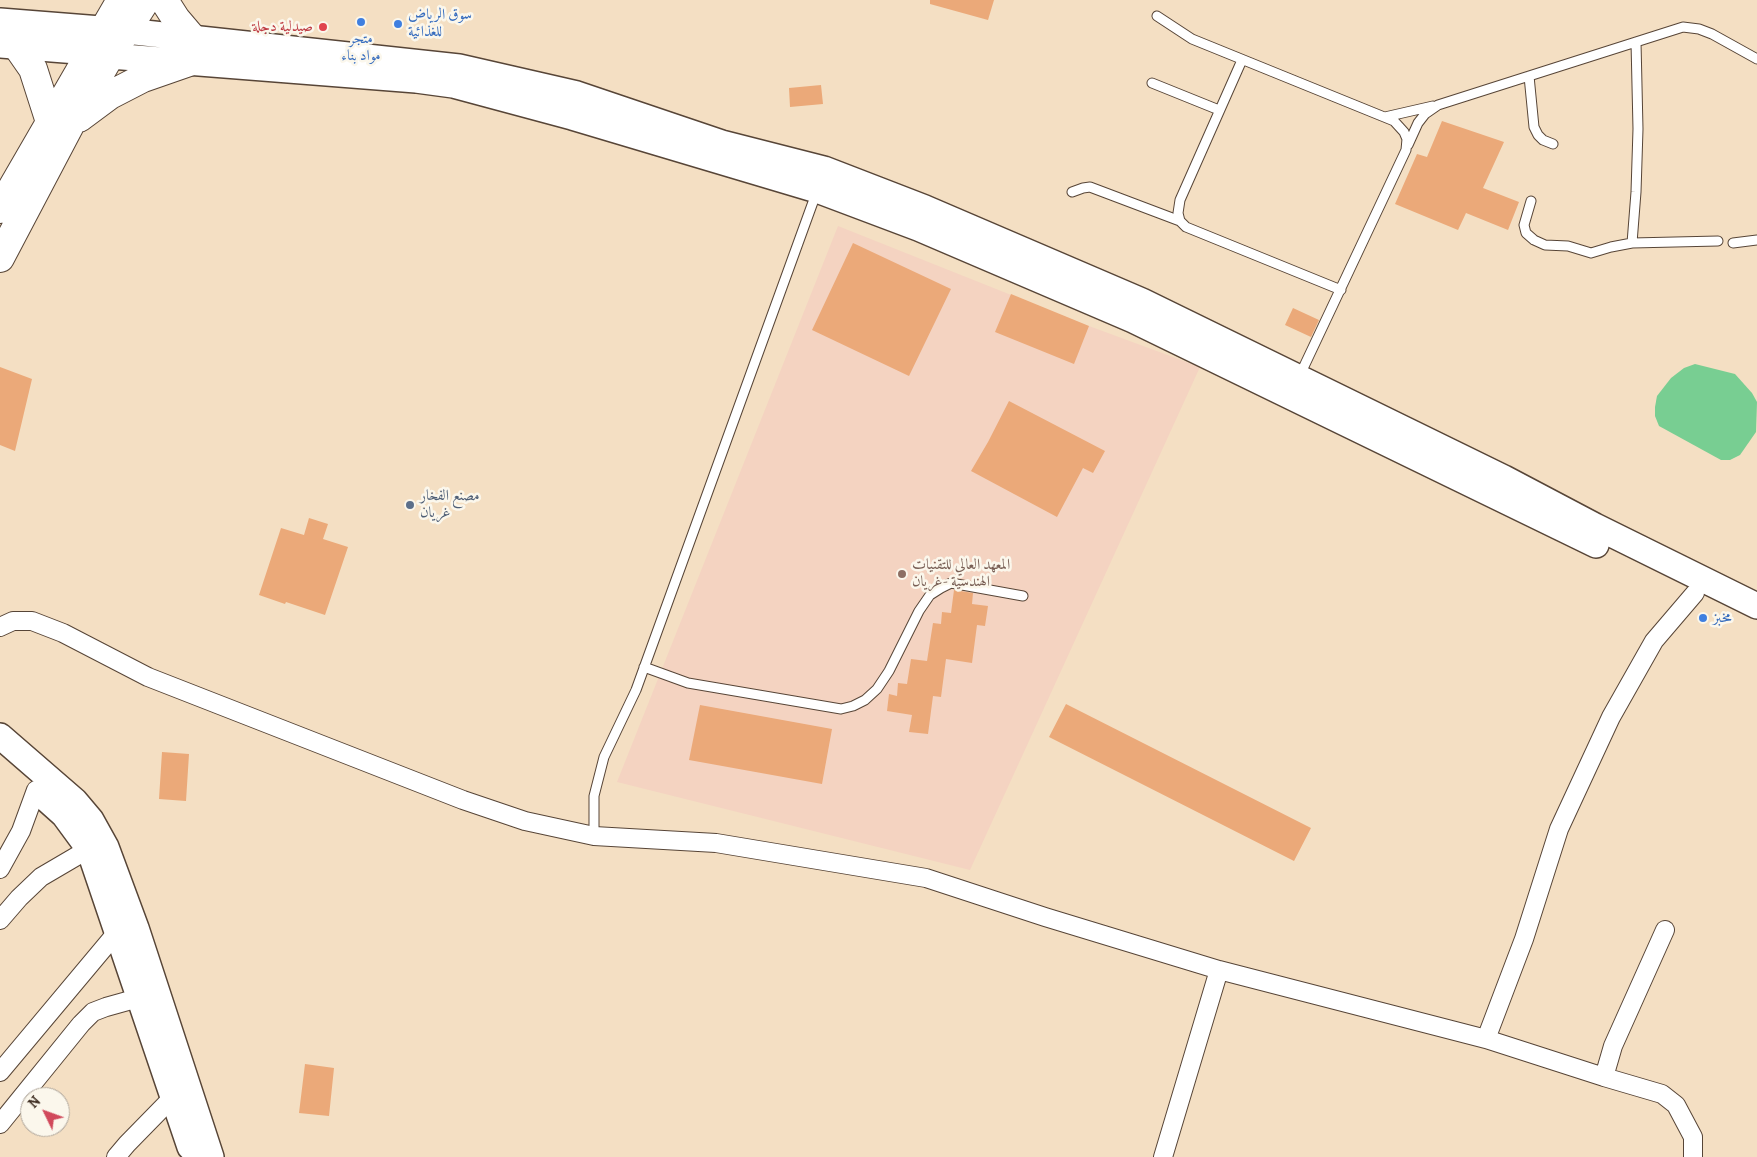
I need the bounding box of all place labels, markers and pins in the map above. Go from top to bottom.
place label: سوق الرياض للغذائية [408,6,472,41]
marker: متجر مواد بناء [355,16,367,28]
place label: صيدلية دجلة [252,18,313,36]
marker: سوق الرياض للغذائية [392,18,404,30]
marker: صيدلية دجلة [317,21,329,33]
place label: متجر مواد بناء [341,30,381,65]
place label: مصنع الفخار غريان [420,487,480,522]
marker: مصنع الفخار غريان [404,499,416,511]
place label: المعهد العالي للتقنيات الهندسية -غريان [912,556,1010,591]
marker: المعهد العالي للتقنيات الهندسية -غريان [896,568,908,580]
place label: مخبز [1713,609,1732,627]
marker: مخبز [1697,612,1709,624]

